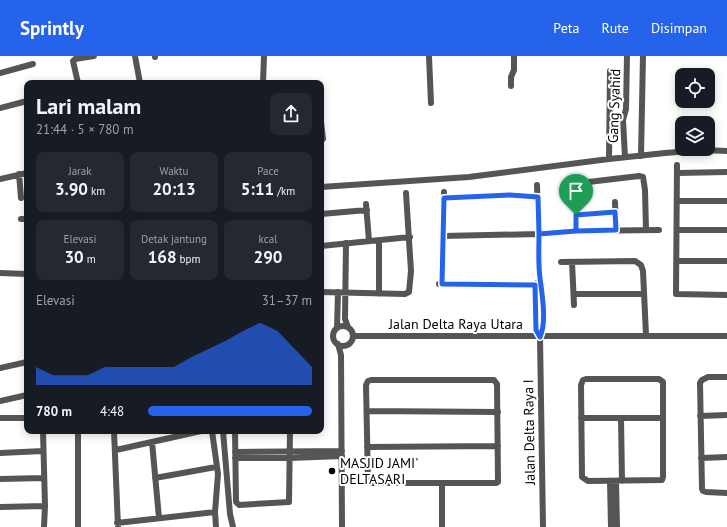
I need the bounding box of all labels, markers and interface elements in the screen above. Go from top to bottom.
text: Sprintly [20,16,84,40]
text: Peta [553,19,579,37]
text: Rute [601,19,629,37]
text: Disimpan [651,19,707,37]
map controls [675,68,715,156]
button: locate [675,68,715,108]
street label: Gang Syahid [604,69,624,143]
text: Lari malam [36,92,141,120]
button: share [270,93,312,135]
button: layers [675,116,715,156]
text: 21:44 · 5 × 780 m [36,121,133,138]
text: Jarak [68,164,92,178]
text: Waktu [159,164,189,178]
text: Pace [257,164,279,178]
pin [559,174,593,215]
text: 3.90 [55,178,88,200]
text: 20:13 [152,178,196,200]
text: 5:11 [241,178,274,200]
icon: arrive [565,180,587,202]
text: km [88,184,105,198]
text: /km [274,184,295,198]
text: Elevasi [64,232,96,246]
text: Detak jantung [141,232,207,246]
text: kcal [259,232,277,246]
text: 30 [64,246,84,268]
text: 168 [148,246,177,268]
text: 290 [254,246,282,268]
text: m [84,252,96,266]
text: bpm [177,252,200,266]
text: Elevasi [36,292,75,309]
text: 31–37 m [262,292,312,309]
street label: Jalan Delta Raya Utara [388,315,523,333]
street label: Jalan Delta Raya I [519,379,539,486]
text: 780 m [36,403,72,420]
text: 4:48 [100,403,124,420]
place label: MASJID JAMI' DELTASARI [340,454,418,488]
marker: MASJID JAMI' DELTASARI [327,466,337,476]

